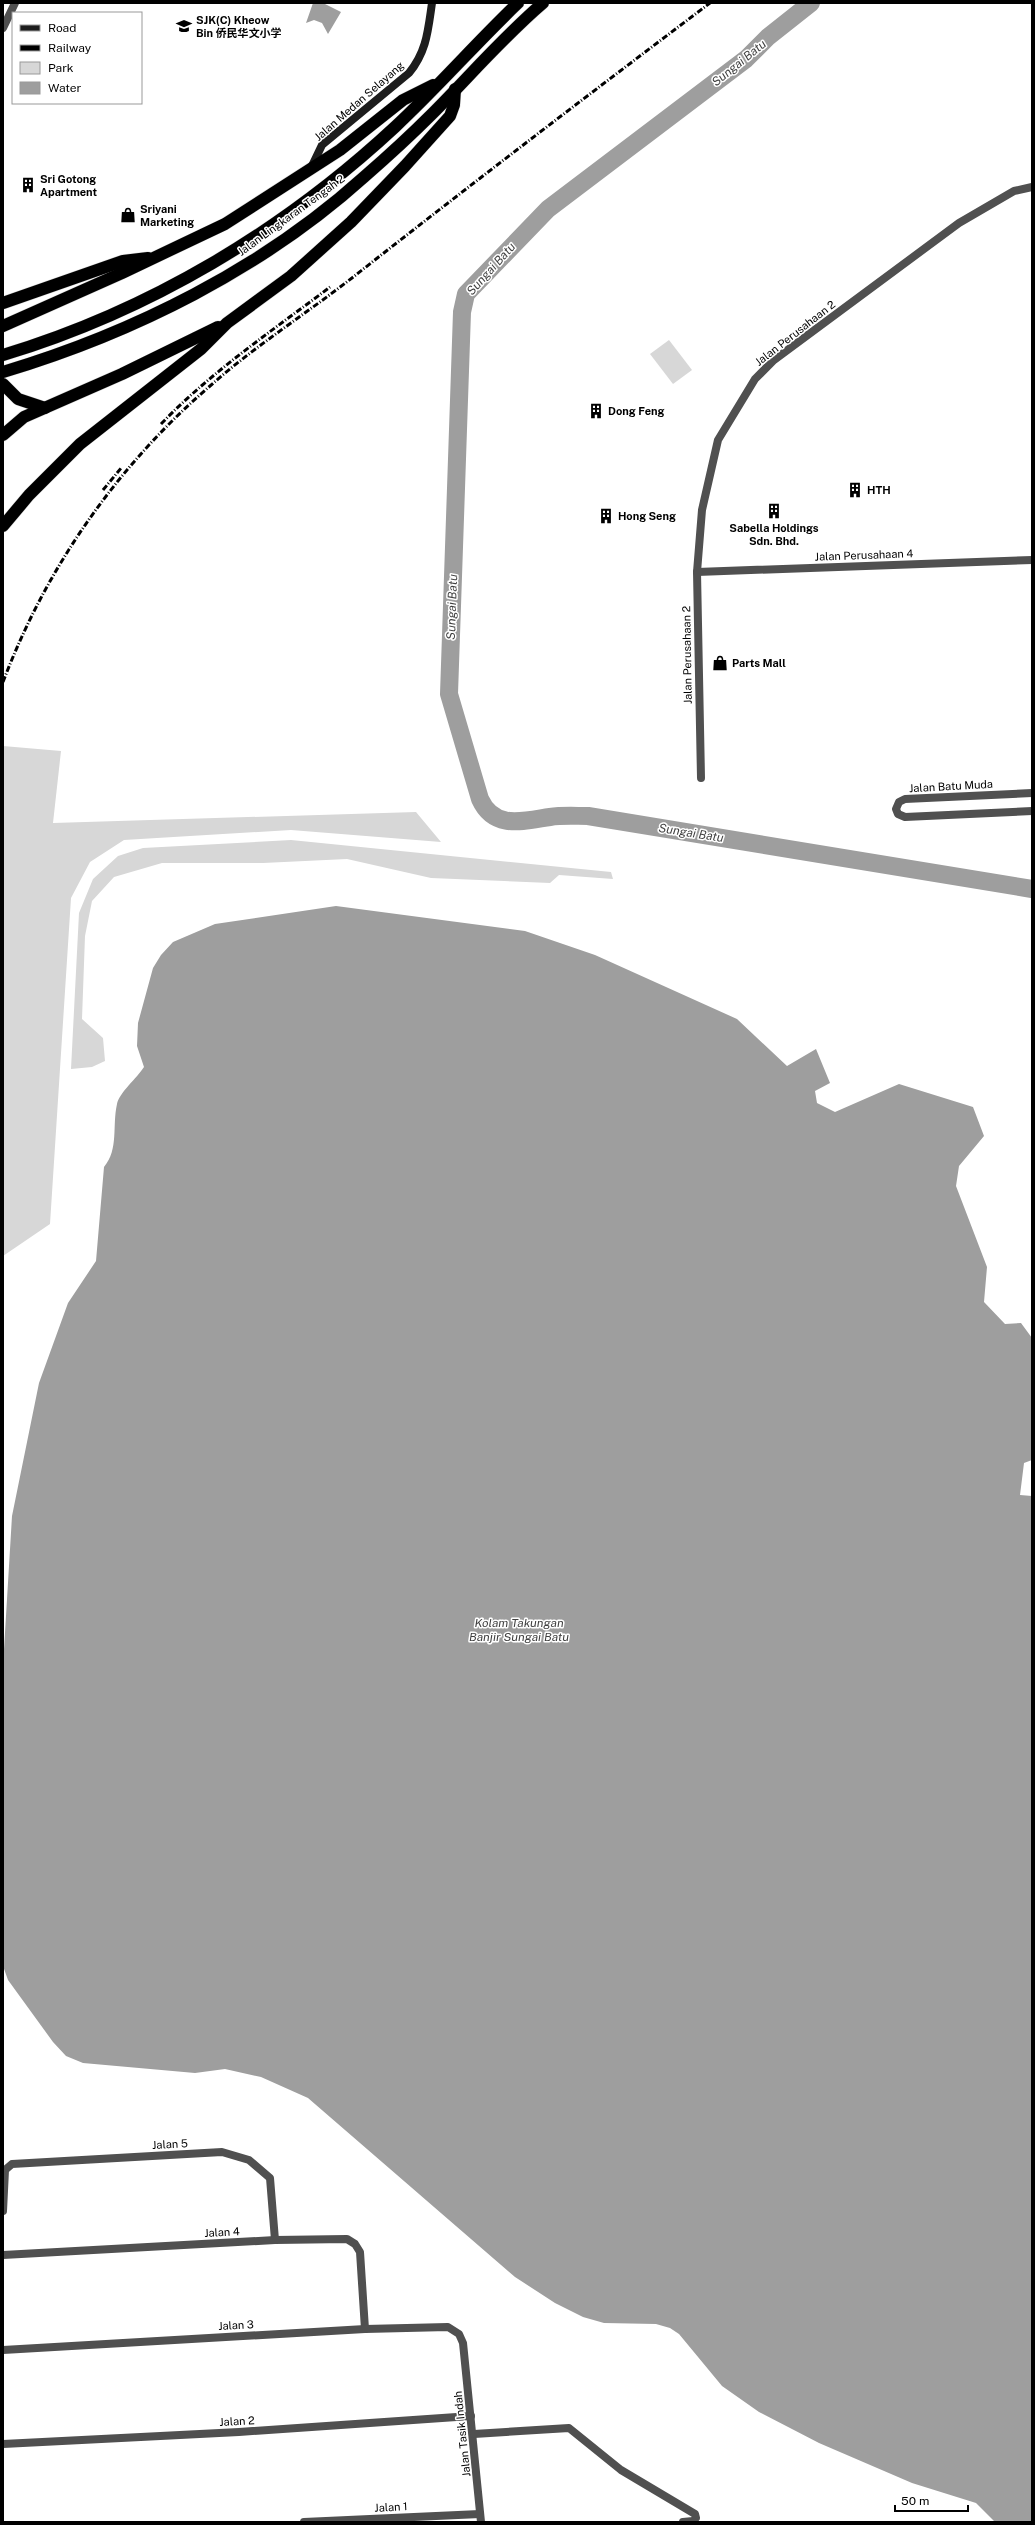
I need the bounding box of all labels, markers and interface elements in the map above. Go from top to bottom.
legend [12,12,142,104]
place label: SJK(C) Kheow Bin 侨民华文小学 [196,14,282,39]
school or university icon: SJK(C) Kheow Bin 侨民华文小学 [175,17,193,35]
text: Road [48,21,76,35]
water label: Sungai Batu [709,37,769,89]
text: Railway [48,41,92,55]
street label: Jalan Medan Selayang [312,59,406,143]
text: Park [48,61,74,75]
text: Water [48,81,82,95]
street label: Jalan Lingkaran Tengah 2 [235,172,347,258]
place label: Sri Gotong Apartment [40,173,97,198]
building icon: Sri Gotong Apartment [19,176,37,194]
place label: Sriyani Marketing [140,203,194,228]
shop icon: Sriyani Marketing [119,206,137,224]
water label: Sungai Batu [464,240,518,298]
street label: Jalan Perusahaan 2 [753,298,838,368]
building icon: Dong Feng [587,402,605,420]
place label: Dong Feng [608,405,665,417]
building icon: HTH [846,481,864,499]
place label: HTH [867,484,891,496]
building icon: Sabella Holdings Sdn. Bhd. [765,502,783,520]
building icon: Hong Seng [597,507,615,525]
place label: Hong Seng [618,510,676,522]
place label: Sabella Holdings Sdn. Bhd. [729,522,819,547]
street label: Jalan Perusahaan 4 [815,547,914,563]
water label: Sungai Batu [444,574,460,640]
street label: Jalan Perusahaan 2 [680,605,694,704]
shop icon: Parts Mall [711,654,729,672]
place label: Parts Mall [732,657,786,669]
street label: Jalan Batu Muda [909,778,993,794]
water label: Sungai Batu [657,821,725,845]
water label: Kolam Takungan Banjir Sungai Batu [469,1616,569,1644]
street label: Jalan 5 [152,2137,188,2151]
street label: Jalan 4 [204,2225,240,2239]
street label: Jalan 3 [218,2318,254,2332]
street label: Jalan Tasik Indah [452,2390,472,2478]
street label: Jalan 2 [219,2414,255,2428]
scale bar [895,2487,968,2513]
text: 50 m [901,2494,929,2508]
street label: Jalan 1 [374,2500,408,2514]

